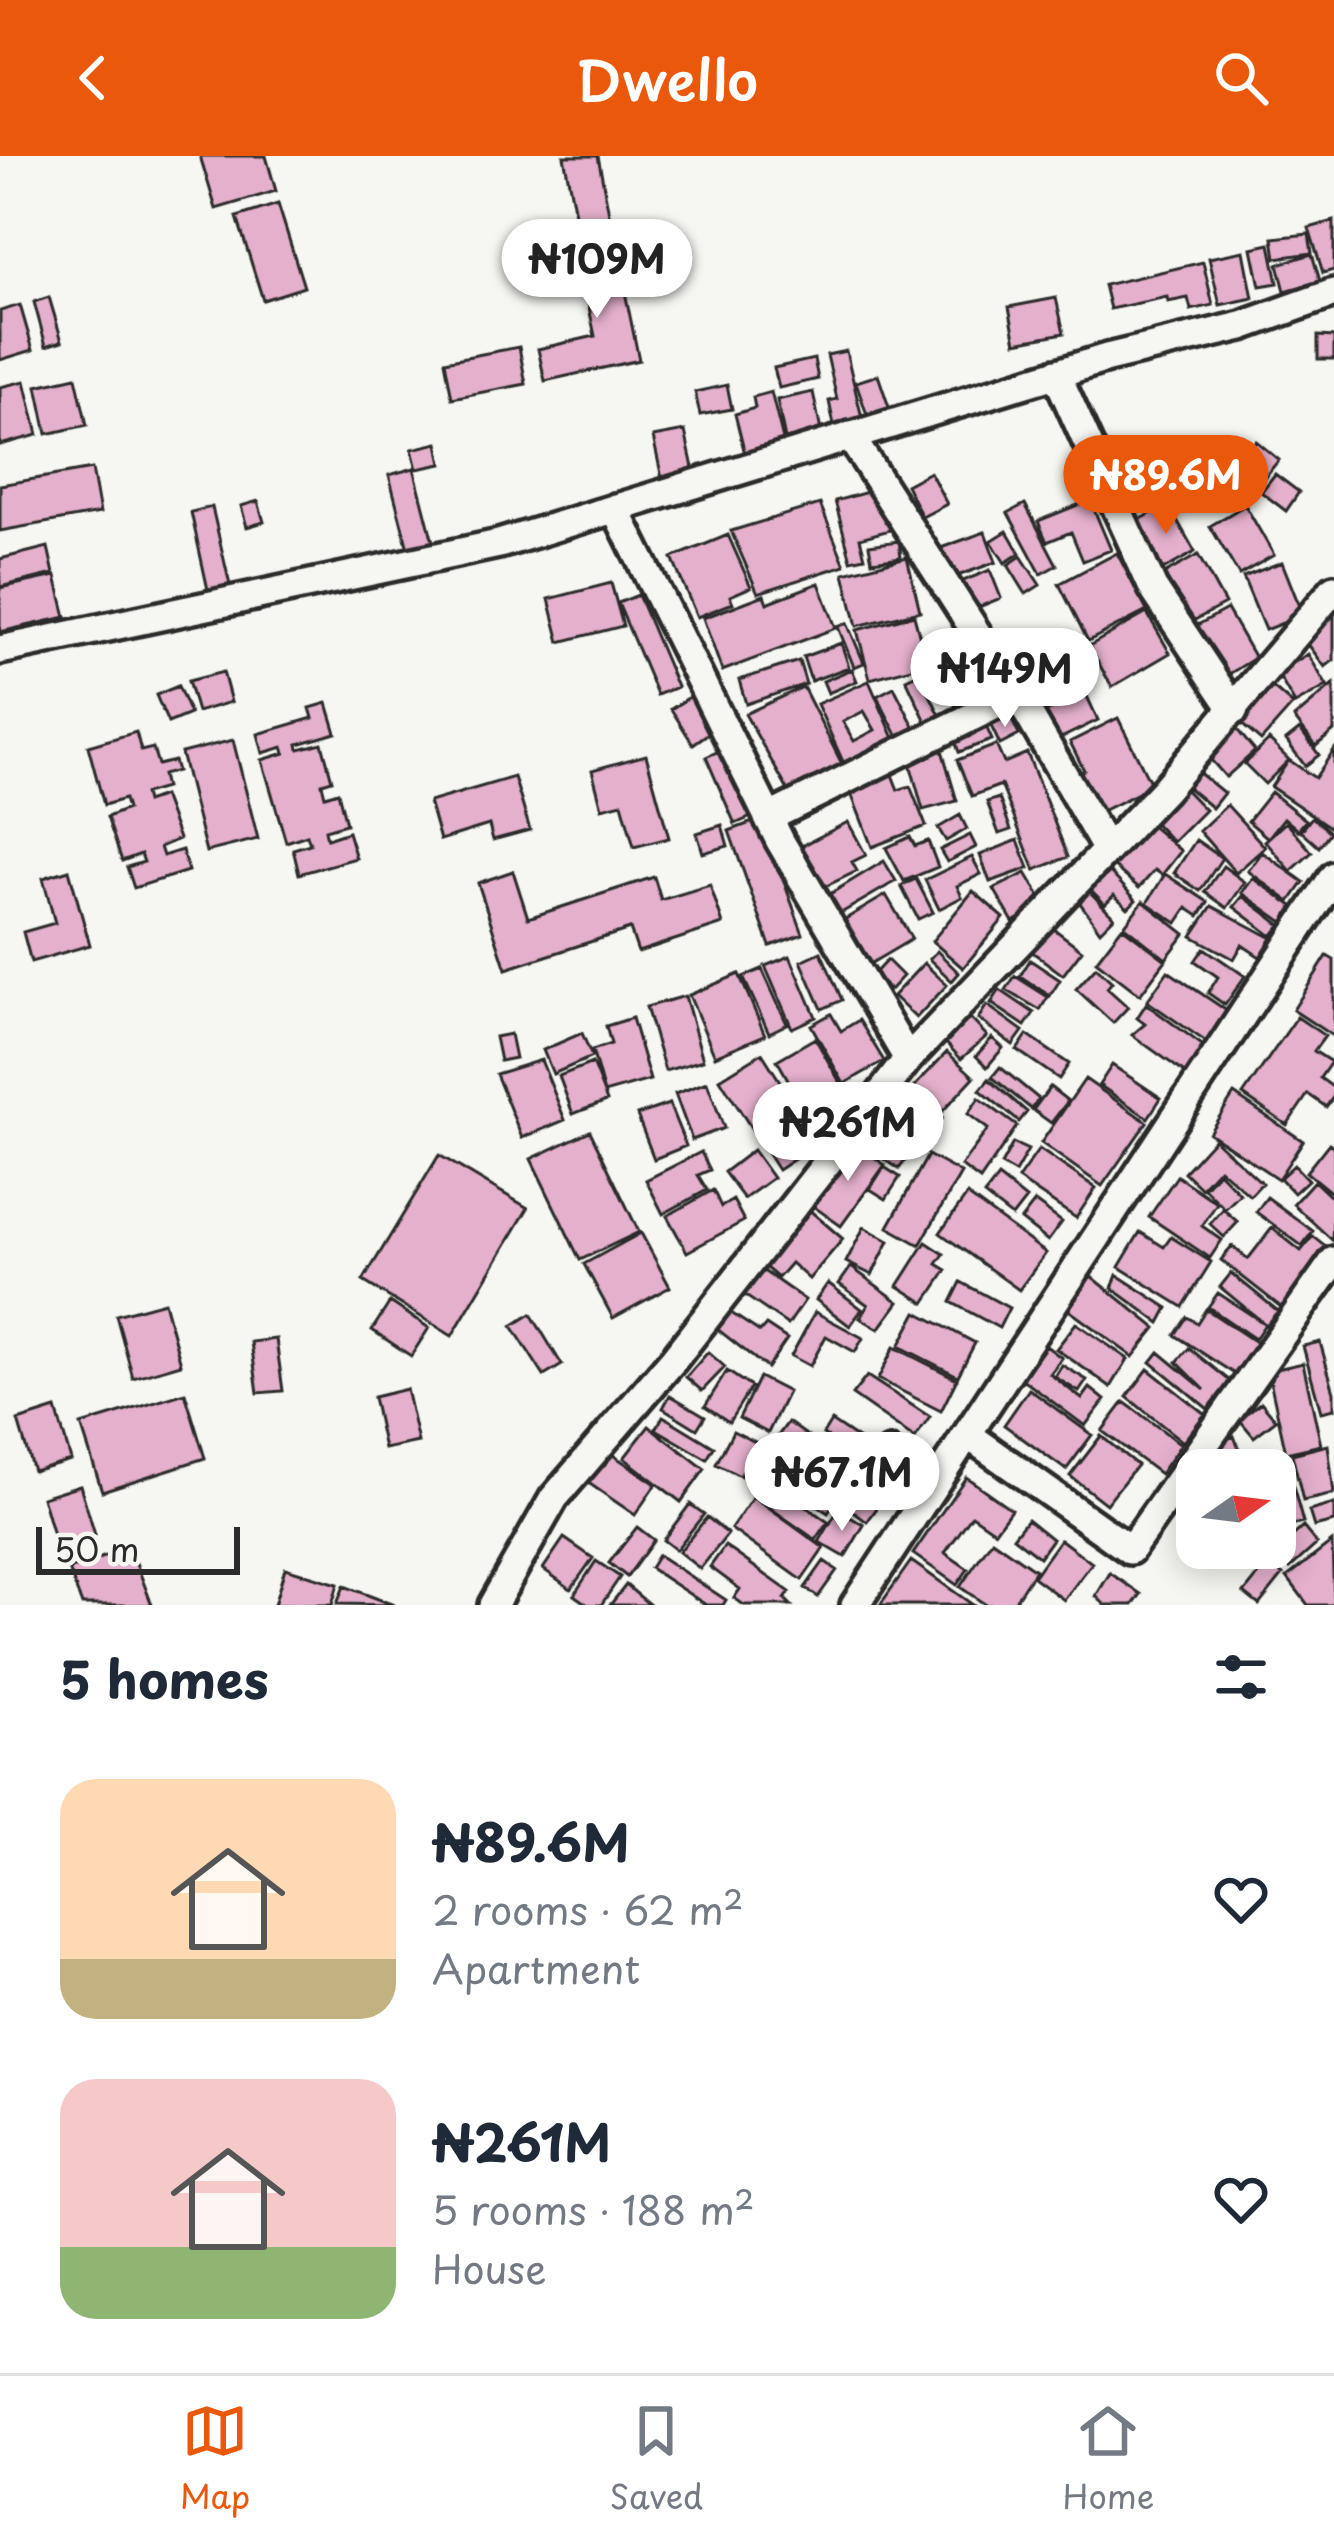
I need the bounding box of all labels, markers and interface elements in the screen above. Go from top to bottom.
text: Dwello [576,38,758,119]
icon: back [60,45,126,111]
icon: search [1208,45,1274,111]
pin: ₦109M [513,219,681,321]
text: ₦109M [529,228,665,287]
pin: ₦89.6M [1068,435,1264,537]
text: ₦89.6M [1090,444,1242,503]
pin: ₦149M [921,628,1089,730]
text: ₦149M [937,637,1073,696]
pin: ₦261M [764,1082,932,1184]
text: ₦261M [779,1091,917,1150]
pin: ₦67.1M [744,1432,940,1534]
text: ₦67.1M [771,1441,913,1500]
north arrow [1176,1449,1296,1569]
map controls [1176,1449,1296,1569]
scale bar [36,1521,240,1574]
text: 50 m [54,1523,140,1573]
text: 5 homes [60,1639,269,1716]
icon: filters [1208,1644,1274,1710]
text: ₦89.6M [432,1802,630,1879]
icon: home [156,1827,300,1971]
icon: heart [1208,1866,1274,1932]
text: 2 rooms · 62 m² [432,1879,744,1938]
text: Apartment [432,1938,640,1997]
text: ₦261M [432,2102,611,2179]
icon: home [156,2127,300,2271]
icon: heart [1208,2166,1274,2232]
text: 5 rooms · 188 m² [432,2179,755,2238]
text: House [432,2238,546,2297]
tab: Map [180,2398,250,2520]
tab: Saved [610,2398,703,2520]
tab: Home [1063,2398,1154,2520]

